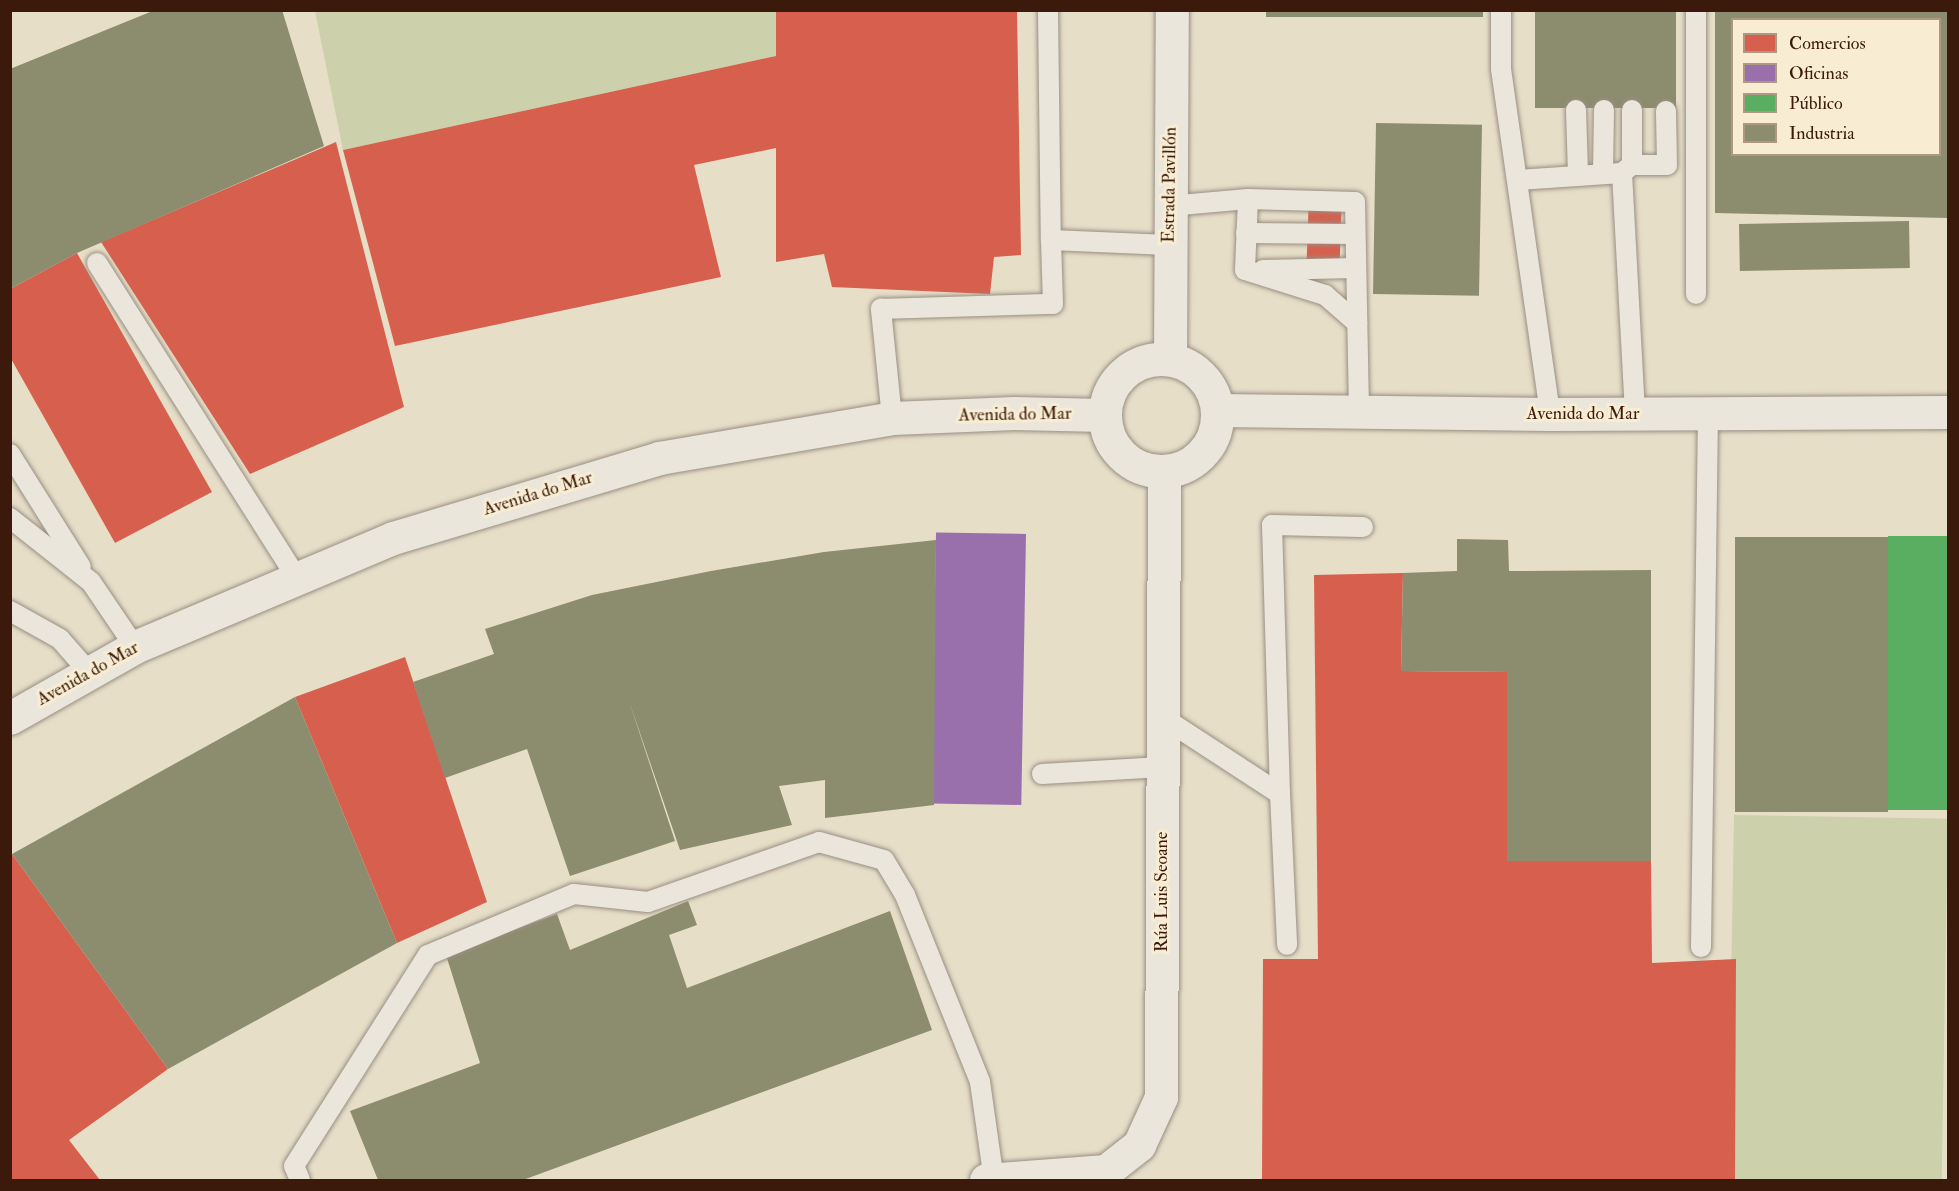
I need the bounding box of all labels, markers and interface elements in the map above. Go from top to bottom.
legend [1731,18,1941,156]
text: Comercios [1789,32,1866,55]
text: Oficinas [1789,62,1848,85]
text: Público [1789,92,1843,115]
text: Industria [1789,122,1855,145]
street label: Estrada Pavillón [1158,127,1182,243]
street label: Avenida do Mar [958,403,1072,427]
street label: Avenida do Mar [1527,403,1639,425]
street label: Avenida do Mar [481,467,595,521]
street label: Avenida do Mar [33,637,143,711]
street label: Rúa Luis Seoane [1151,832,1173,952]

